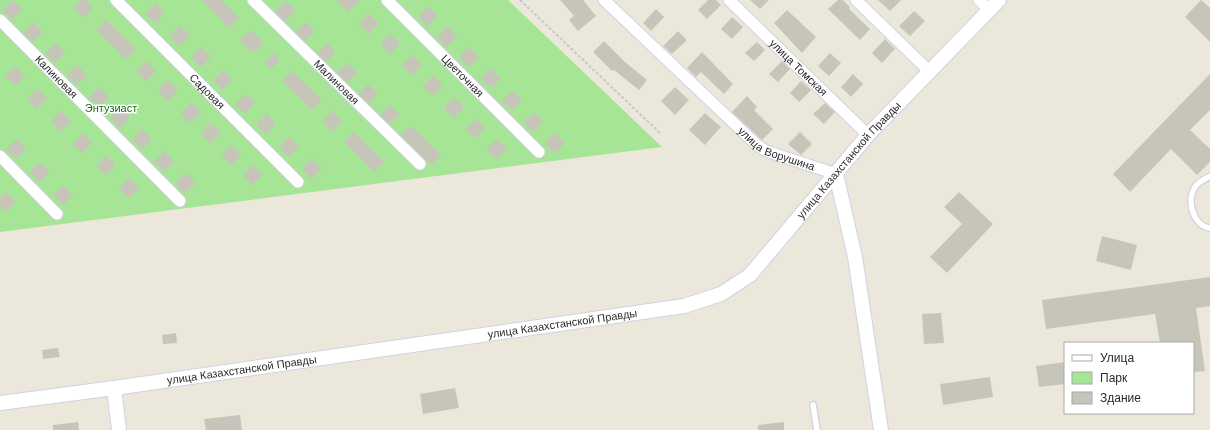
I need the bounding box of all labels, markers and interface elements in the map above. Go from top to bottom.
street label: улица Томская [767,37,830,98]
street label: Цветочная [439,52,486,99]
street label: Калиновая [33,53,80,101]
street label: Малиновая [312,57,361,107]
street label: Садовая [187,71,227,111]
street label: улица Казахстанской Правды [794,99,903,221]
park label: Энтузиаст [85,102,137,114]
street label: улица Ворушина [736,124,817,173]
street label: улица Казахстанской Правды [487,307,638,340]
legend [1064,342,1194,414]
text: Улица [1100,351,1134,365]
street label: улица Казахстанской Правды [166,353,317,386]
text: Парк [1100,371,1128,385]
text: Здание [1100,391,1141,405]

